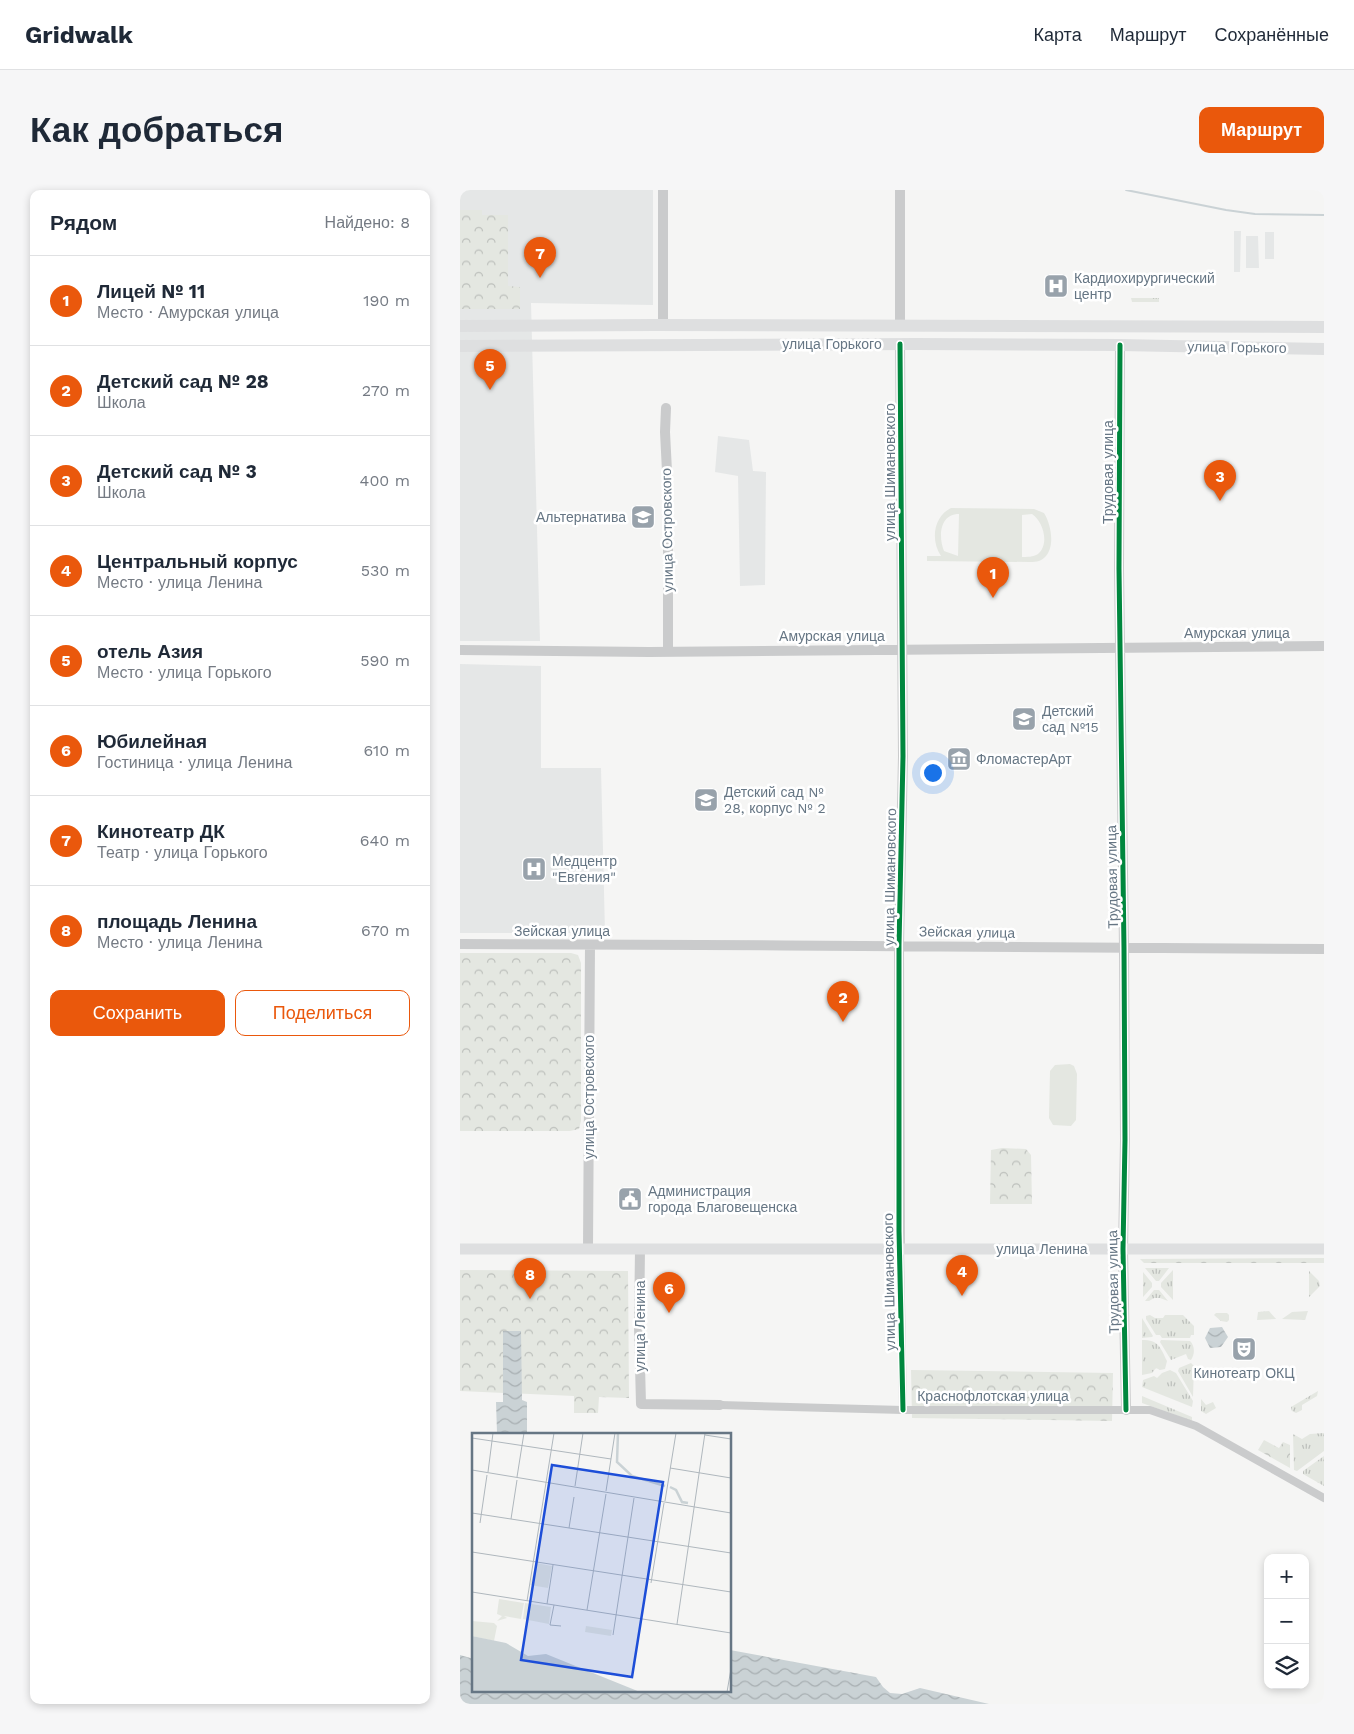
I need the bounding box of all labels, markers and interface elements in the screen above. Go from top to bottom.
text: Gridwalk [25,21,133,49]
text: Карта [1034,24,1082,45]
text: Маршрут [1110,24,1186,45]
text: Сохранённые [1214,24,1329,45]
button: Маршрут [1199,107,1324,153]
text: Как добраться [30,109,283,151]
text: Рядом [50,210,117,235]
text: Найдено: 8 [325,213,410,232]
pin: 7 [524,237,556,278]
place label: Кардиохирургический центр [1074,270,1215,302]
hospital icon: Кардиохирургический центр [1043,273,1069,299]
text: Лицей № 11 [97,280,205,303]
text: 1 [63,291,69,310]
text: 190 m [363,291,410,310]
text: Место · Амурская улица [97,303,279,322]
street label: улица Горького [782,336,882,352]
street label: улица Горького [1187,338,1287,356]
pin: 5 [474,349,506,390]
text: Детский сад № 28 [97,370,269,393]
text: 2 [61,381,71,400]
text: 270 m [362,381,410,400]
text: Школа [97,393,146,412]
street label: улица Шимановского [882,403,898,541]
street label: Трудовая улица [1100,420,1116,524]
text: Детский сад № 3 [97,460,257,483]
pin: 3 [1204,460,1236,501]
street label: улица Островского [658,468,676,592]
text: 3 [61,471,71,490]
text: 400 m [360,471,410,490]
text: Школа [97,483,146,502]
school or university icon: Альтернатива [630,504,656,530]
place label: Альтернатива [536,509,626,525]
text: Центральный корпус [97,550,298,573]
pin: 1 [977,557,1009,598]
text: 4 [61,561,71,580]
text: 530 m [361,561,410,580]
text: Место · улица Ленина [97,573,262,592]
street label: Амурская улица [1184,625,1290,641]
street label: Амурская улица [779,628,885,644]
text: отель Азия [97,640,203,663]
text: 5 [61,651,71,670]
text: 590 m [360,651,410,670]
text: Место · улица Горького [97,663,272,682]
place label: Детский сад №15 [1042,703,1099,735]
school or university icon: Детский сад №15 [1011,706,1037,732]
text: Юбилейная [97,730,207,753]
text: 6 [61,741,71,760]
text: 610 m [363,741,410,760]
museum icon: ФломастерАрт [946,746,972,772]
place label: ФломастерАрт [976,751,1072,767]
text: Гостиница · улица Ленина [97,753,292,772]
your location [920,760,946,786]
place label: Детский сад № 28, корпус № 2 [724,784,826,816]
school or university icon: Детский сад № 28, корпус № 2 [693,787,719,813]
street label: улица Шимановского [881,808,899,946]
text: Кинотеатр ДК [97,820,225,843]
street label: Трудовая улица [1103,825,1121,929]
text: 7 [61,831,71,850]
text: 640 m [360,831,410,850]
text: Театр · улица Горького [97,843,268,862]
place label: Медцентр "Евгения" [552,853,617,885]
hospital icon: Медцентр "Евгения" [521,856,547,882]
text: площадь Ленина [97,910,257,933]
text: 8 [61,921,71,940]
text: 670 m [361,921,410,940]
street label: Зейская улица [514,923,610,939]
street label: Зейская улица [919,923,1015,941]
text: Место · улица Ленина [97,933,262,952]
pin: 2 [827,981,859,1022]
button: Сохранить [50,990,225,1036]
button: Поделиться [235,990,410,1036]
street label: улица Островского [581,1035,597,1159]
place label: Администрация города Благовещенска [648,1183,798,1215]
public building icon: Администрация города Благовещенска [617,1186,643,1212]
street label: улица Шимановского [880,1213,898,1351]
street label: Трудовая улица [1104,1230,1122,1334]
street label: улица Ленина [996,1241,1088,1257]
pin: 4 [946,1255,978,1296]
pin: 8 [514,1258,546,1299]
pin: 6 [653,1272,685,1313]
street label: улица Ленина [632,1280,648,1372]
theatre icon: Кинотеатр ОКЦ [1231,1336,1257,1362]
place label: Кинотеатр ОКЦ [1193,1365,1295,1381]
street label: Краснофлотская улица [917,1388,1069,1404]
inset map [472,1433,731,1692]
map controls [1264,1554,1309,1689]
button: + [1264,1554,1309,1599]
button: − [1264,1599,1309,1644]
button: layers [1264,1644,1309,1689]

